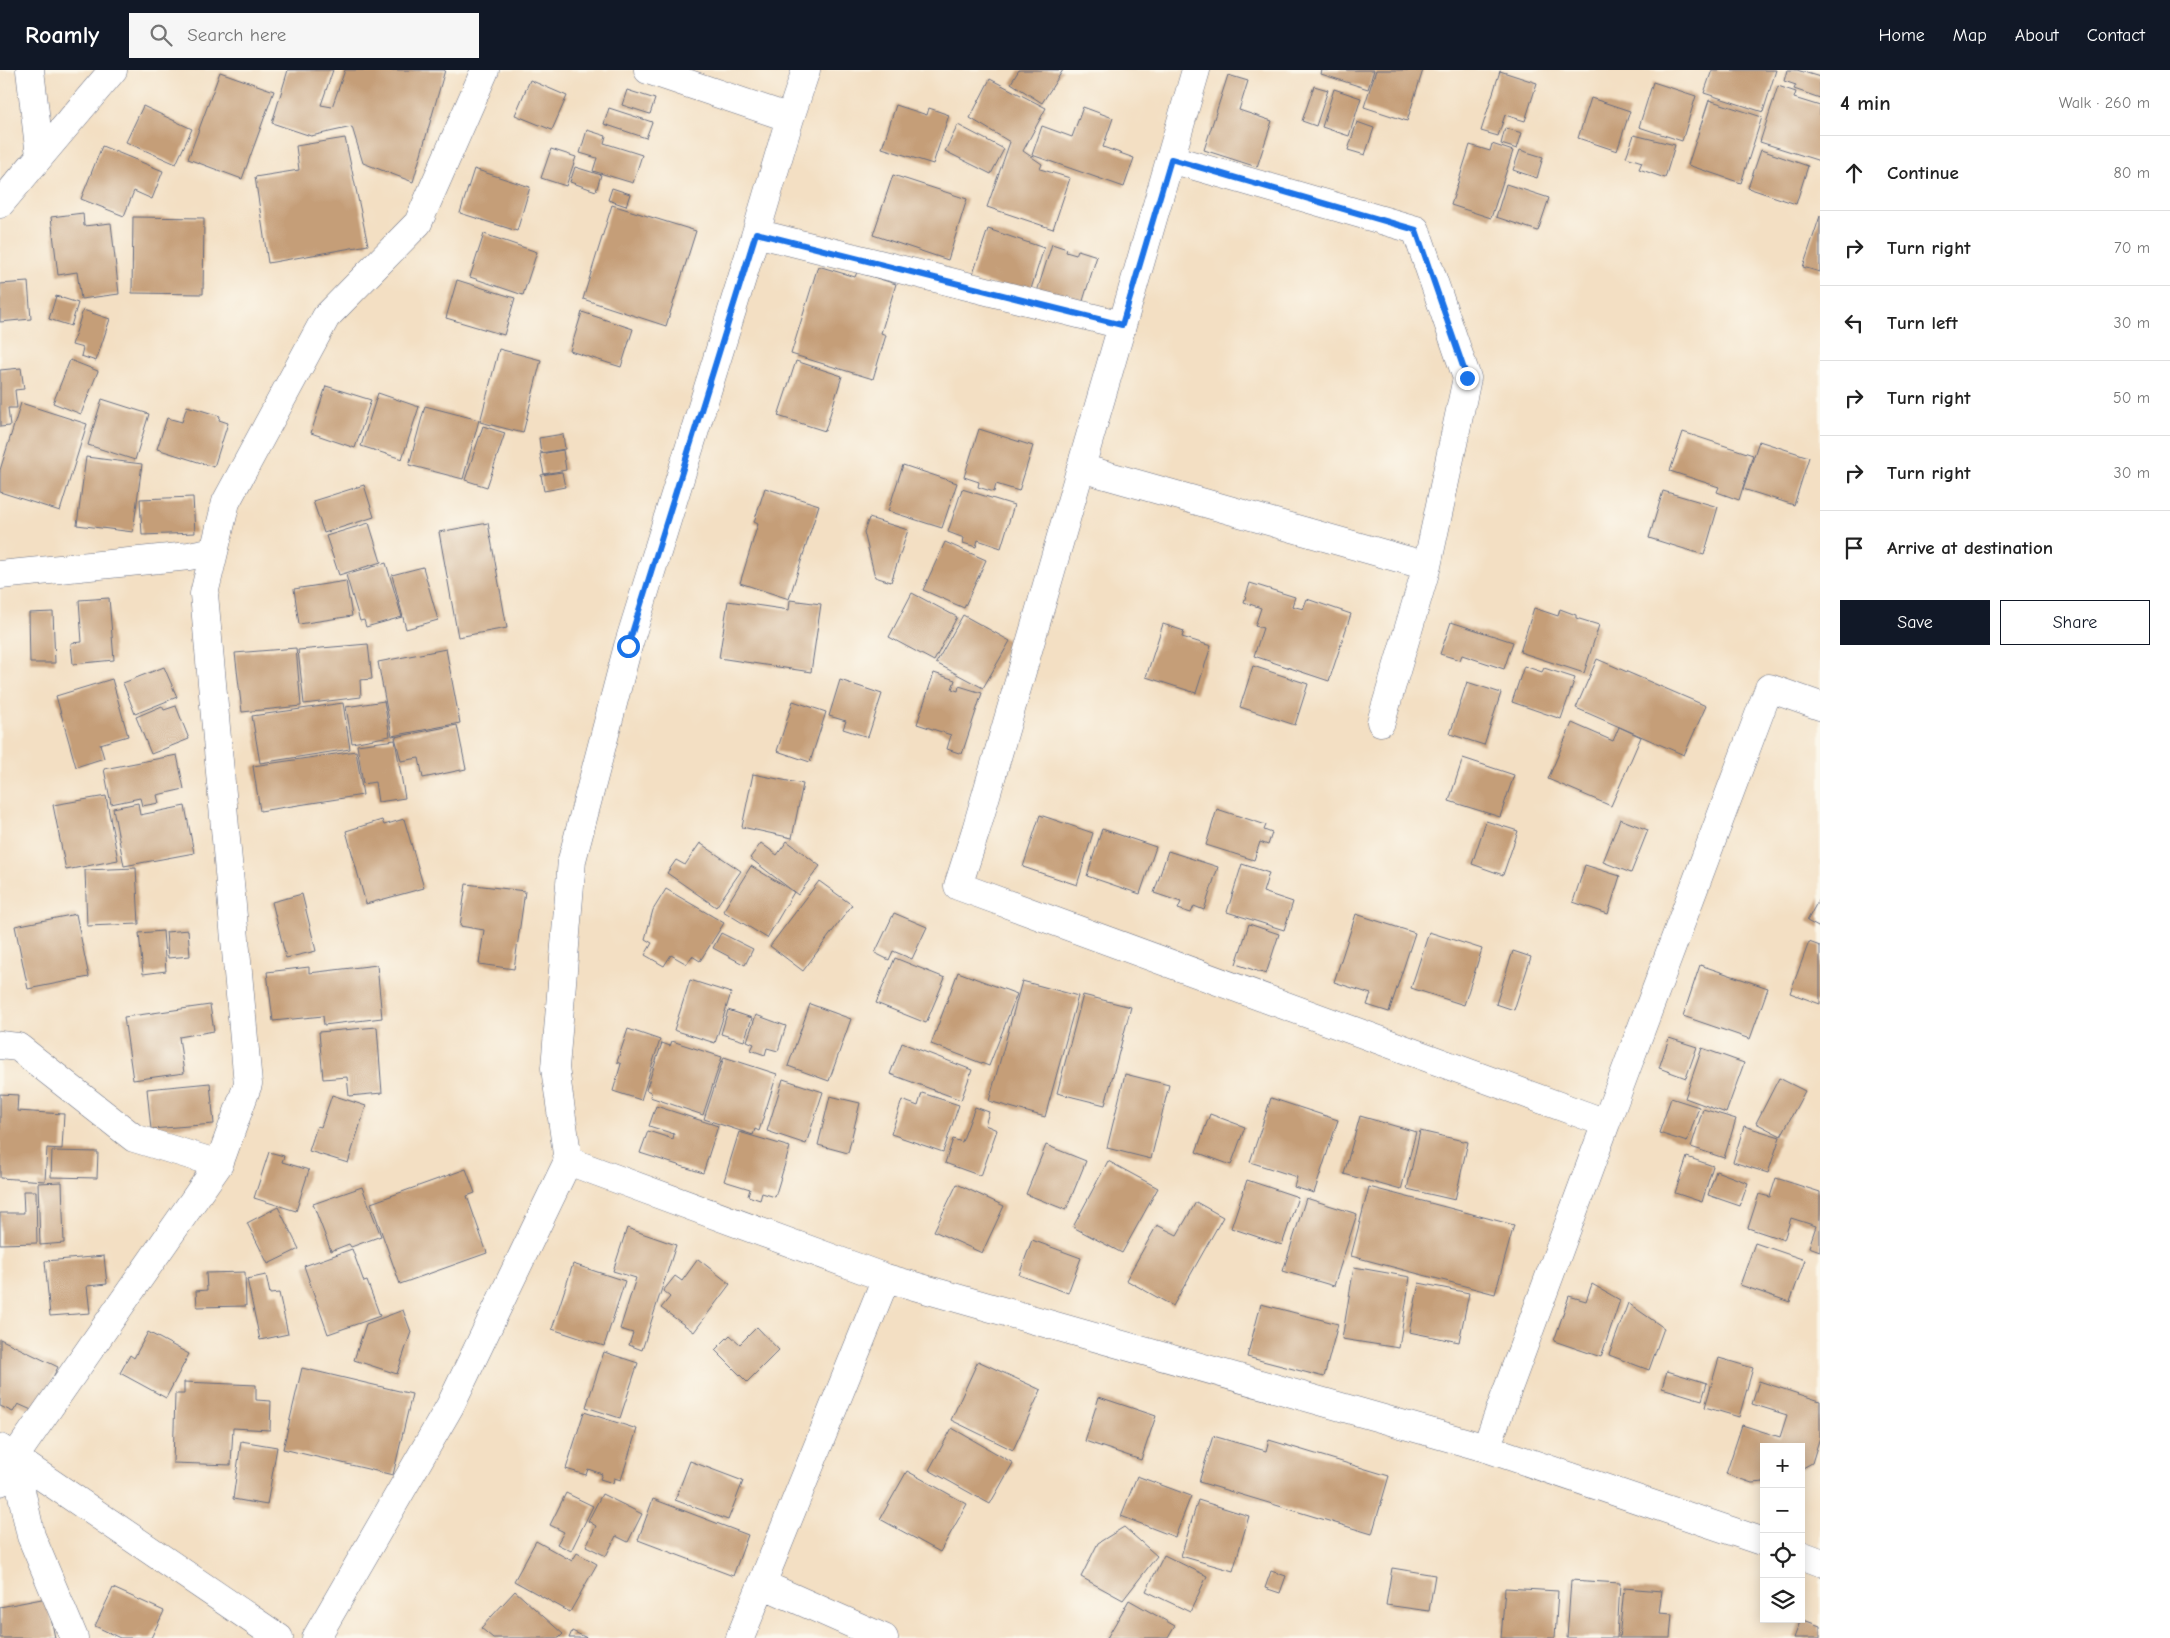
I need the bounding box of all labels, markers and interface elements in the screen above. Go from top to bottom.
search box [129,13,479,58]
text: Roamly [25,21,99,49]
icon: search [147,21,175,49]
text: Search here [187,24,286,46]
text: Home [1878,25,1925,46]
text: Map [1953,25,1987,46]
text: About [2015,25,2059,46]
text: Contact [2087,25,2145,46]
text: 4 min [1840,91,1891,115]
text: Walk · 260 m [2059,94,2150,112]
icon: ahead [1840,159,1868,187]
text: Continue [1887,162,1959,184]
text: 80 m [2113,164,2150,182]
icon: right [1840,234,1868,262]
text: Turn right [1887,237,1971,259]
text: 70 m [2114,239,2150,257]
icon: left [1840,309,1868,337]
text: Turn left [1887,312,1958,334]
text: 30 m [2114,314,2150,332]
route end [1456,367,1479,390]
icon: right [1840,384,1868,412]
text: Turn right [1887,387,1971,409]
text: 50 m [2113,389,2150,407]
icon: right [1840,459,1868,487]
text: Turn right [1887,462,1971,484]
text: 30 m [2114,464,2150,482]
icon: arrive [1840,534,1868,562]
text: Arrive at destination [1887,537,2053,559]
button: Save [1840,600,1990,645]
button: Share [2000,600,2150,645]
route start [617,635,640,658]
map controls [1760,1443,1805,1623]
button: + [1760,1443,1805,1488]
button: − [1760,1488,1805,1533]
button: locate [1760,1533,1805,1578]
button: layers [1760,1578,1805,1623]

